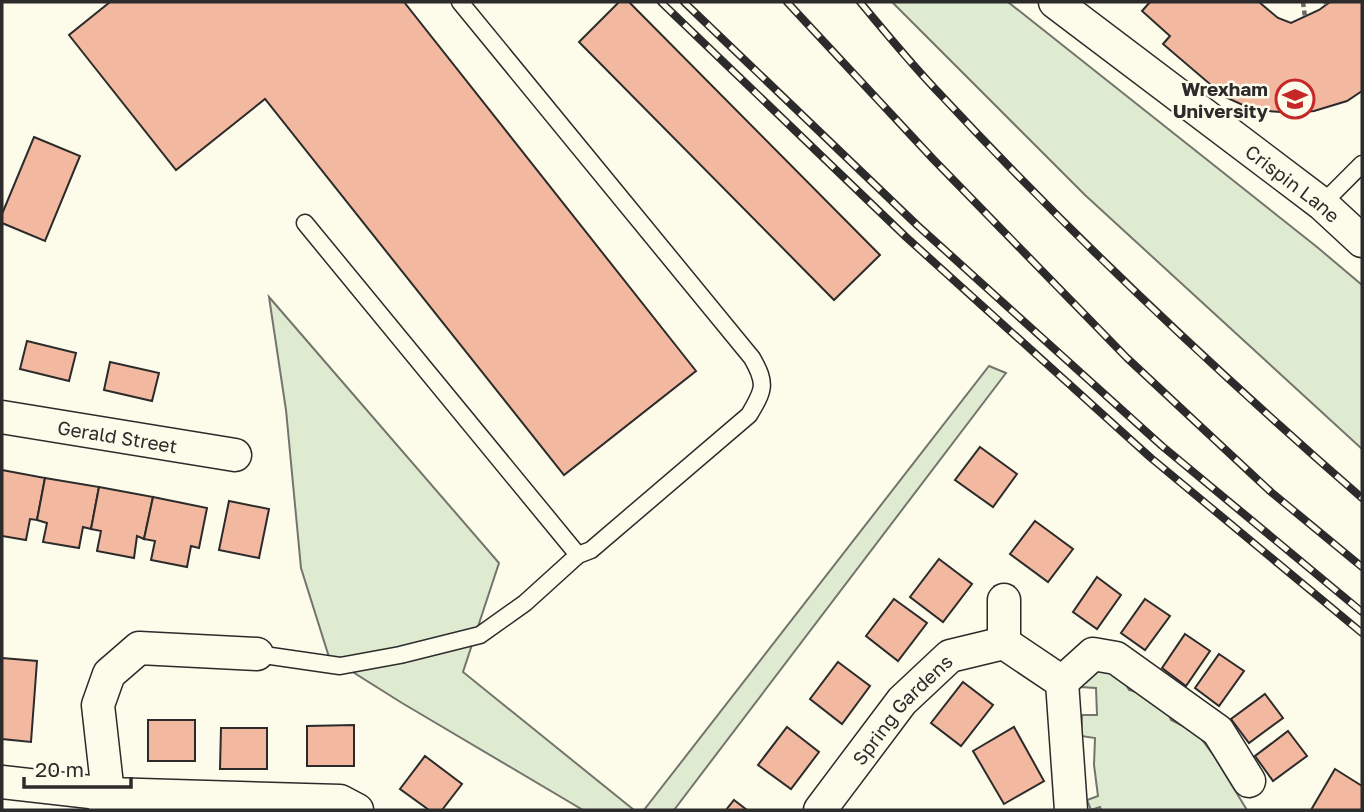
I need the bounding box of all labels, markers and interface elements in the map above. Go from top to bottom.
place label: Wrexham University [1173,77,1269,122]
school or university icon: Wrexham University [1274,78,1316,120]
street label: Crispin Lane [1241,139,1345,227]
street label: Gerald Street [56,415,179,457]
street label: Spring Gardens [847,649,956,769]
scale bar [24,746,131,790]
text: 20 m [35,756,84,782]

